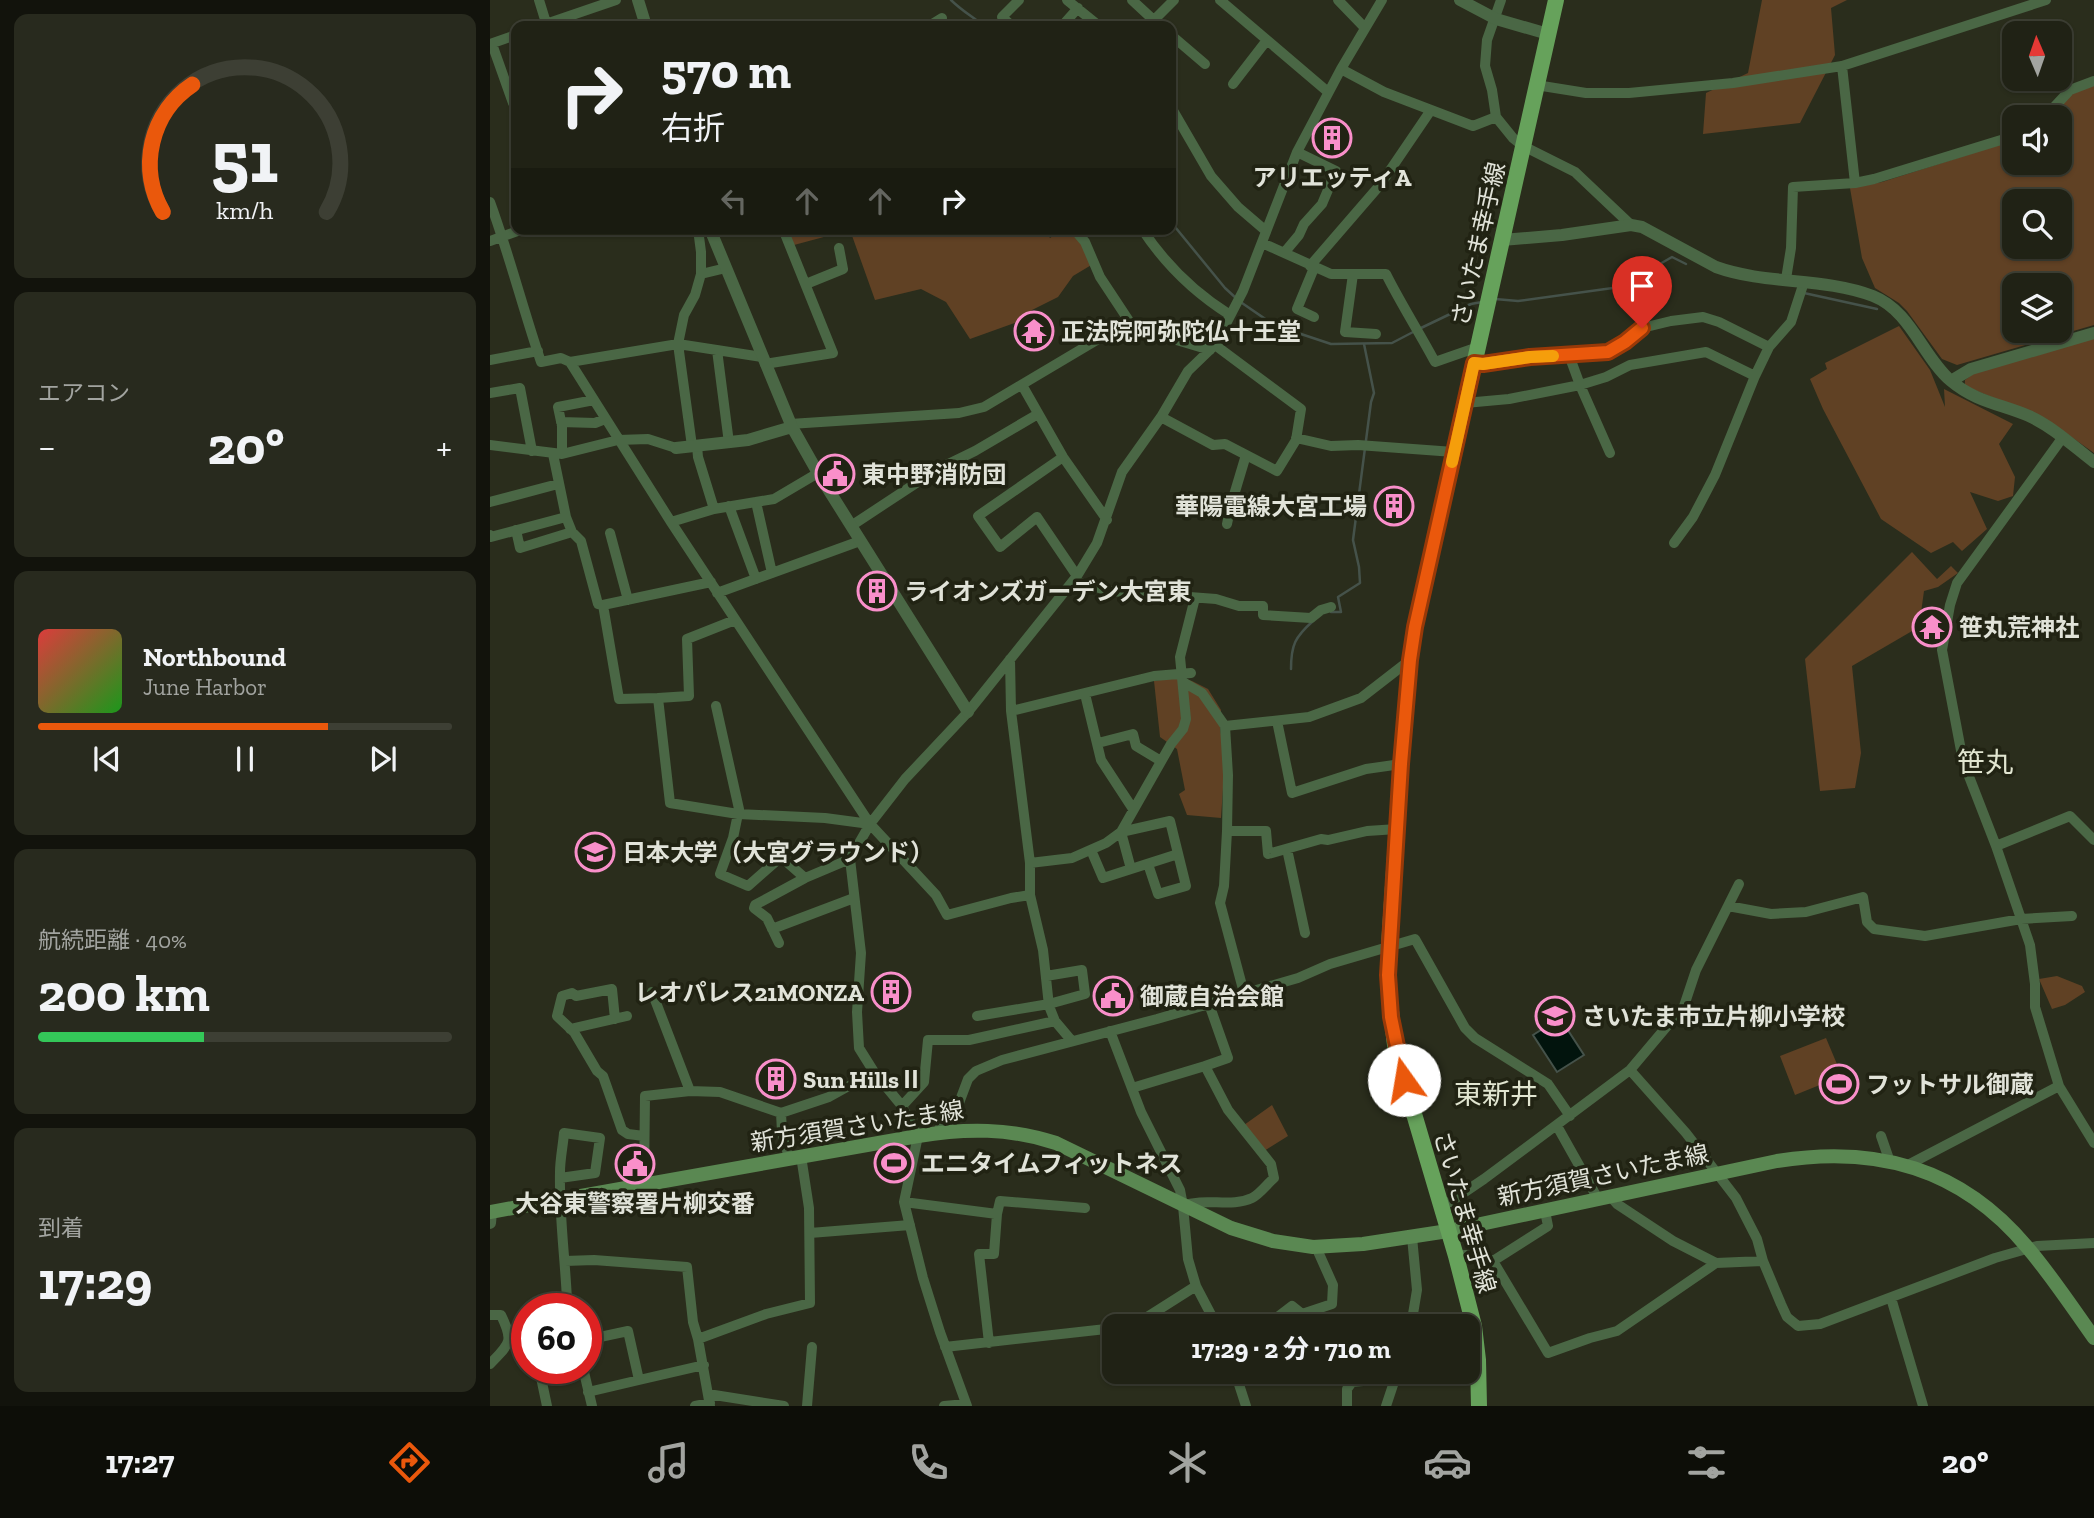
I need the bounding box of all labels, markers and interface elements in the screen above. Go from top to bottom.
north arrow [2002,21,2072,91]
map controls [2002,21,2072,343]
text: 570 m [661,42,791,101]
icon: right [546,49,637,140]
button: sound [2002,105,2072,175]
text: 右折 [661,109,725,147]
text: 51 [211,114,279,202]
building icon: アリエッティA [1311,117,1353,159]
street label: さいたま幸手線 [1445,159,1511,329]
place label: アリエッティA [1252,163,1412,192]
icon: left [715,182,753,220]
icon: ahead [788,182,826,220]
icon: ahead [861,182,899,220]
icon: right [934,182,972,220]
button: search [2002,189,2072,259]
text: km/h [216,195,274,225]
pin [1612,256,1672,328]
icon: arrive [1623,267,1661,305]
button: layers [2002,273,2072,343]
temple icon: 正法院阿弥陀仏十王堂 [1013,310,1055,352]
place label: 正法院阿弥陀仏十王堂 [1061,317,1301,346]
text: エアコン [38,379,130,407]
text: 20° [208,415,284,477]
text: − [38,424,56,470]
text: + [436,424,452,470]
public building icon: 東中野消防団 [814,453,856,495]
place label: 東中野消防団 [862,460,1006,489]
building icon: 華陽電線大宮工場 [1373,485,1415,527]
place label: 華陽電線大宮工場 [1175,492,1367,521]
building icon: ライオンズガーデン大宮東 [856,570,898,612]
place label: ライオンズガーデン大宮東 [904,577,1192,606]
temple icon: 笹丸荒神社 [1911,606,1953,648]
place label: 笹丸荒神社 [1959,613,2079,642]
text: Northbound [143,641,286,673]
text: June Harbor [143,673,267,701]
icon: previous [88,740,126,778]
icon: pause [226,740,264,778]
icon: next [364,740,402,778]
district label: 笹丸 [1957,746,2013,779]
school or university icon: 日本大学（大宮グラウンド） [574,831,616,873]
place label: 日本大学（大宮グラウンド） [622,838,934,867]
text: 航続距離 · 40% [38,926,187,954]
text: 200 km [38,962,210,1024]
building icon: レオパレス21MONZA [870,971,912,1013]
public building icon: 御蔵自治会館 [1092,975,1134,1017]
place label: レオパレス21MONZA [634,978,865,1007]
place label: 御蔵自治会館 [1140,982,1284,1011]
school or university icon: さいたま市立片柳小学校 [1534,995,1576,1037]
place label: さいたま市立片柳小学校 [1582,1002,1845,1031]
position arrow [1367,1043,1441,1117]
building icon: Sun HillsⅡ [755,1058,797,1100]
sports icon: フットサル御蔵 [1818,1063,1860,1105]
place label: Sun HillsⅡ [803,1065,923,1094]
place label: フットサル御蔵 [1866,1070,2034,1099]
district label: 東新井 [1454,1078,1538,1111]
street label: 新方須賀さいたま線 [748,1095,966,1157]
street label: さいたま幸手線 [1428,1128,1502,1296]
street label: 新方須賀さいたま線 [1495,1138,1711,1212]
sports icon: エニタイムフィットネス [873,1142,915,1184]
public building icon: 大谷東警察署片柳交番 [614,1143,656,1185]
place label: エニタイムフィットネス [921,1149,1183,1178]
place label: 大谷東警察署片柳交番 [515,1189,755,1218]
text: 到着 [38,1214,84,1242]
text: 17:29 [38,1250,152,1312]
speed limit sign: 60 [511,1293,602,1384]
text: 17:29 · 2 分 · 710 m [1191,1333,1391,1365]
icon: directions [385,1438,434,1487]
icon: music [644,1438,693,1487]
icon: phone [904,1438,953,1487]
icon: climate [1163,1438,1212,1487]
icon: car [1423,1438,1472,1487]
icon: filters [1682,1438,1731,1487]
text: 17:27 [105,1443,174,1481]
text: 20° [1941,1443,1989,1481]

